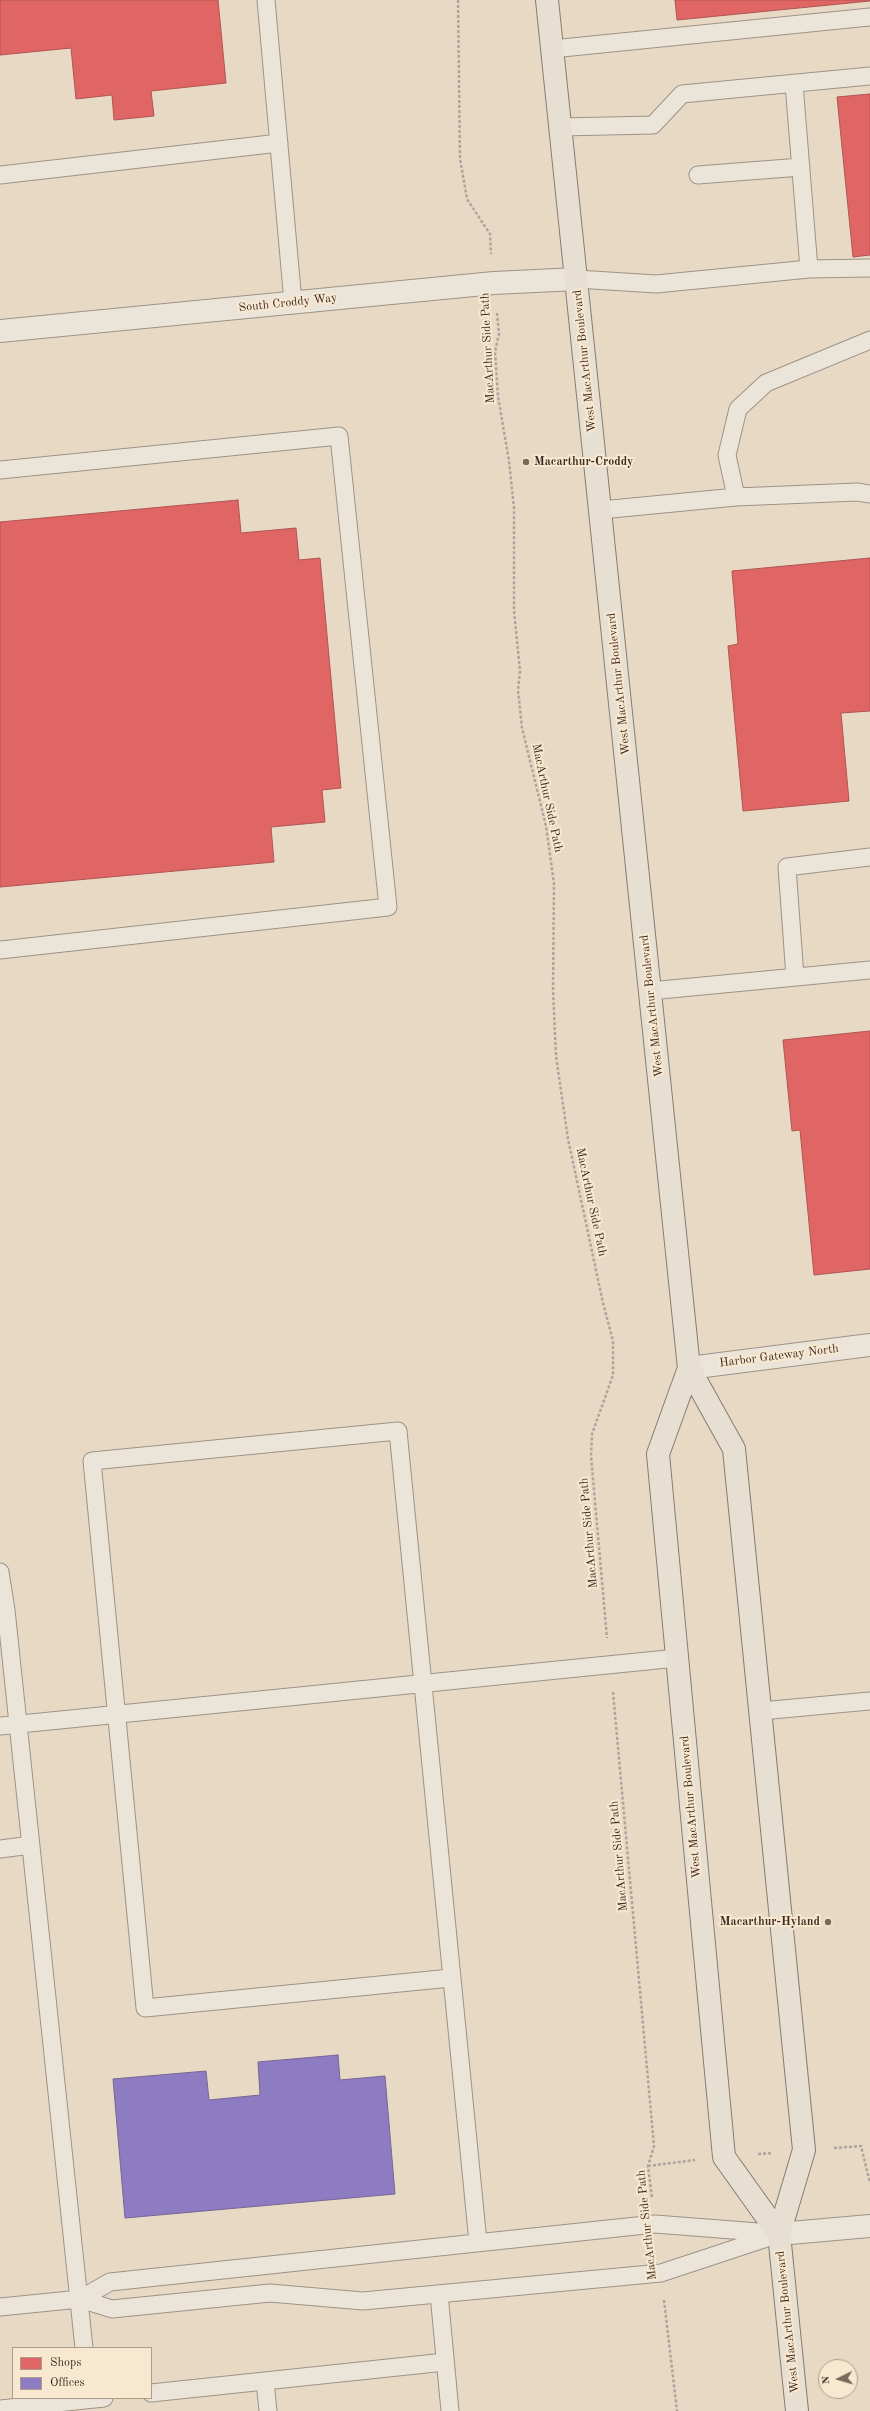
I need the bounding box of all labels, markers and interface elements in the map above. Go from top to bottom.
street label: West MacArthur Boulevard [570,289,600,433]
street label: South Croddy Way [238,291,338,315]
street label: MacArthur Side Path [478,292,498,404]
place label: Macarthur-Croddy [534,455,633,469]
marker: Macarthur-Croddy [521,457,531,467]
street label: West MacArthur Boulevard [604,612,634,756]
street label: MacArthur Side Path [528,742,566,854]
street label: West MacArthur Boulevard [637,934,667,1078]
street label: MacArthur Side Path [572,1146,610,1258]
street label: Harbor Gateway North [718,1342,840,1370]
street label: MacArthur Side Path [577,1477,601,1589]
street label: West MacArthur Boulevard [678,1735,704,1879]
street label: MacArthur Side Path [607,1800,631,1912]
place label: Macarthur-Hyland [720,1915,820,1929]
marker: Macarthur-Hyland [823,1917,833,1927]
street label: MacArthur Side Path [634,2169,660,2281]
street label: West MacArthur Boulevard [773,2250,803,2394]
legend [12,2347,152,2399]
text: Shops [50,2357,81,2369]
north arrow [818,2359,858,2399]
text: N [821,2375,832,2385]
text: Offices [50,2377,85,2389]

